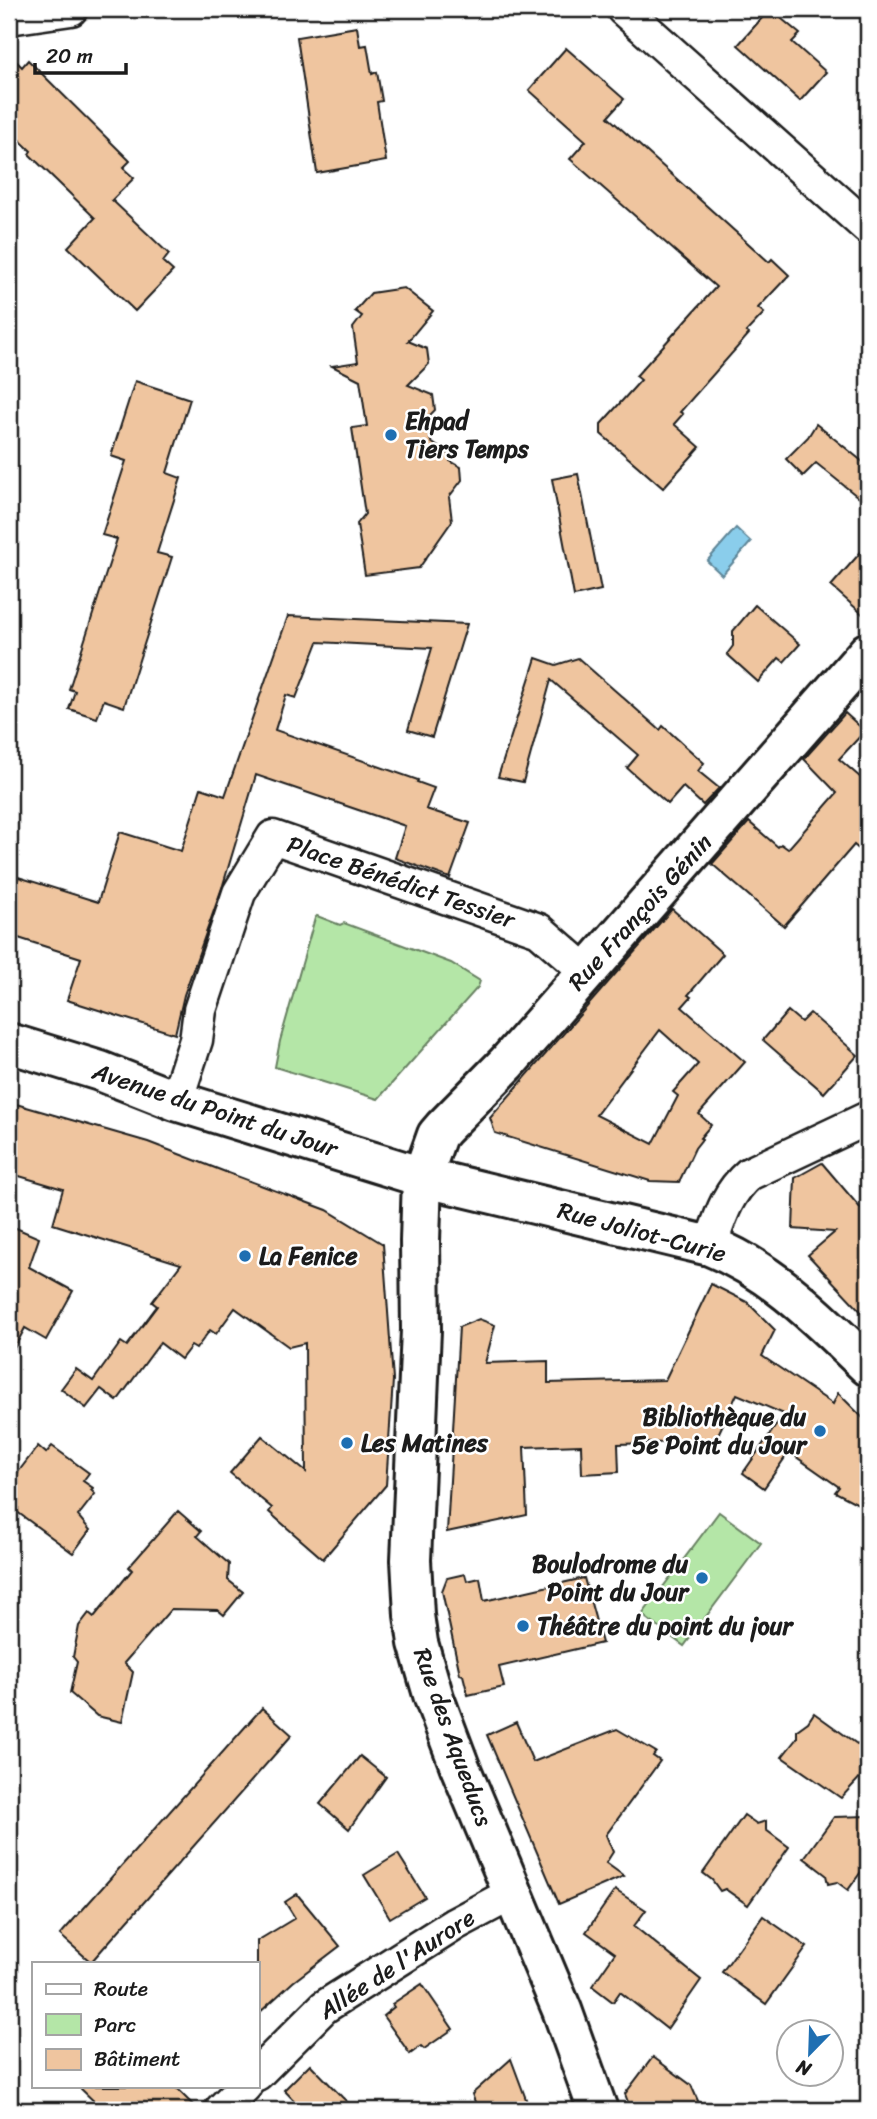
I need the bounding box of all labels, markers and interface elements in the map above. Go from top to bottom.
scale bar [35,32,126,76]
text: 20 m [46,37,93,75]
place label: Ehpad Tiers Temps [405,400,530,470]
marker: Ehpad Tiers Temps [383,427,399,443]
street label: Place Bénédict Tessier [281,823,522,941]
street label: Rue François Génin [557,823,723,1001]
street label: Avenue du Point du Jour [86,1050,345,1170]
street label: Rue Joliot-Curie [553,1189,731,1275]
place label: La Fenice [259,1235,358,1277]
marker: La Fenice [237,1248,253,1264]
place label: Bibliothèque du 5e Point du Jour [632,1396,808,1466]
place label: Les Matines [361,1422,489,1464]
marker: Bibliothèque du 5e Point du Jour [812,1423,828,1439]
marker: Les Matines [339,1435,355,1451]
place label: Boulodrome du Point du Jour [532,1543,690,1613]
marker: Boulodrome du Point du Jour [694,1570,710,1586]
place label: Théâtre du point du jour [537,1605,794,1647]
marker: Théâtre du point du jour [515,1618,531,1634]
street label: Rue des Aqueducs [401,1642,505,1832]
street label: Allée de l'Aurore [309,1897,484,2031]
legend [32,1962,259,2088]
text: Route [94,1970,148,2008]
text: Parc [94,2006,136,2044]
north arrow [776,2018,846,2088]
text: Bâtiment [94,2040,180,2078]
text: N [790,2050,817,2086]

